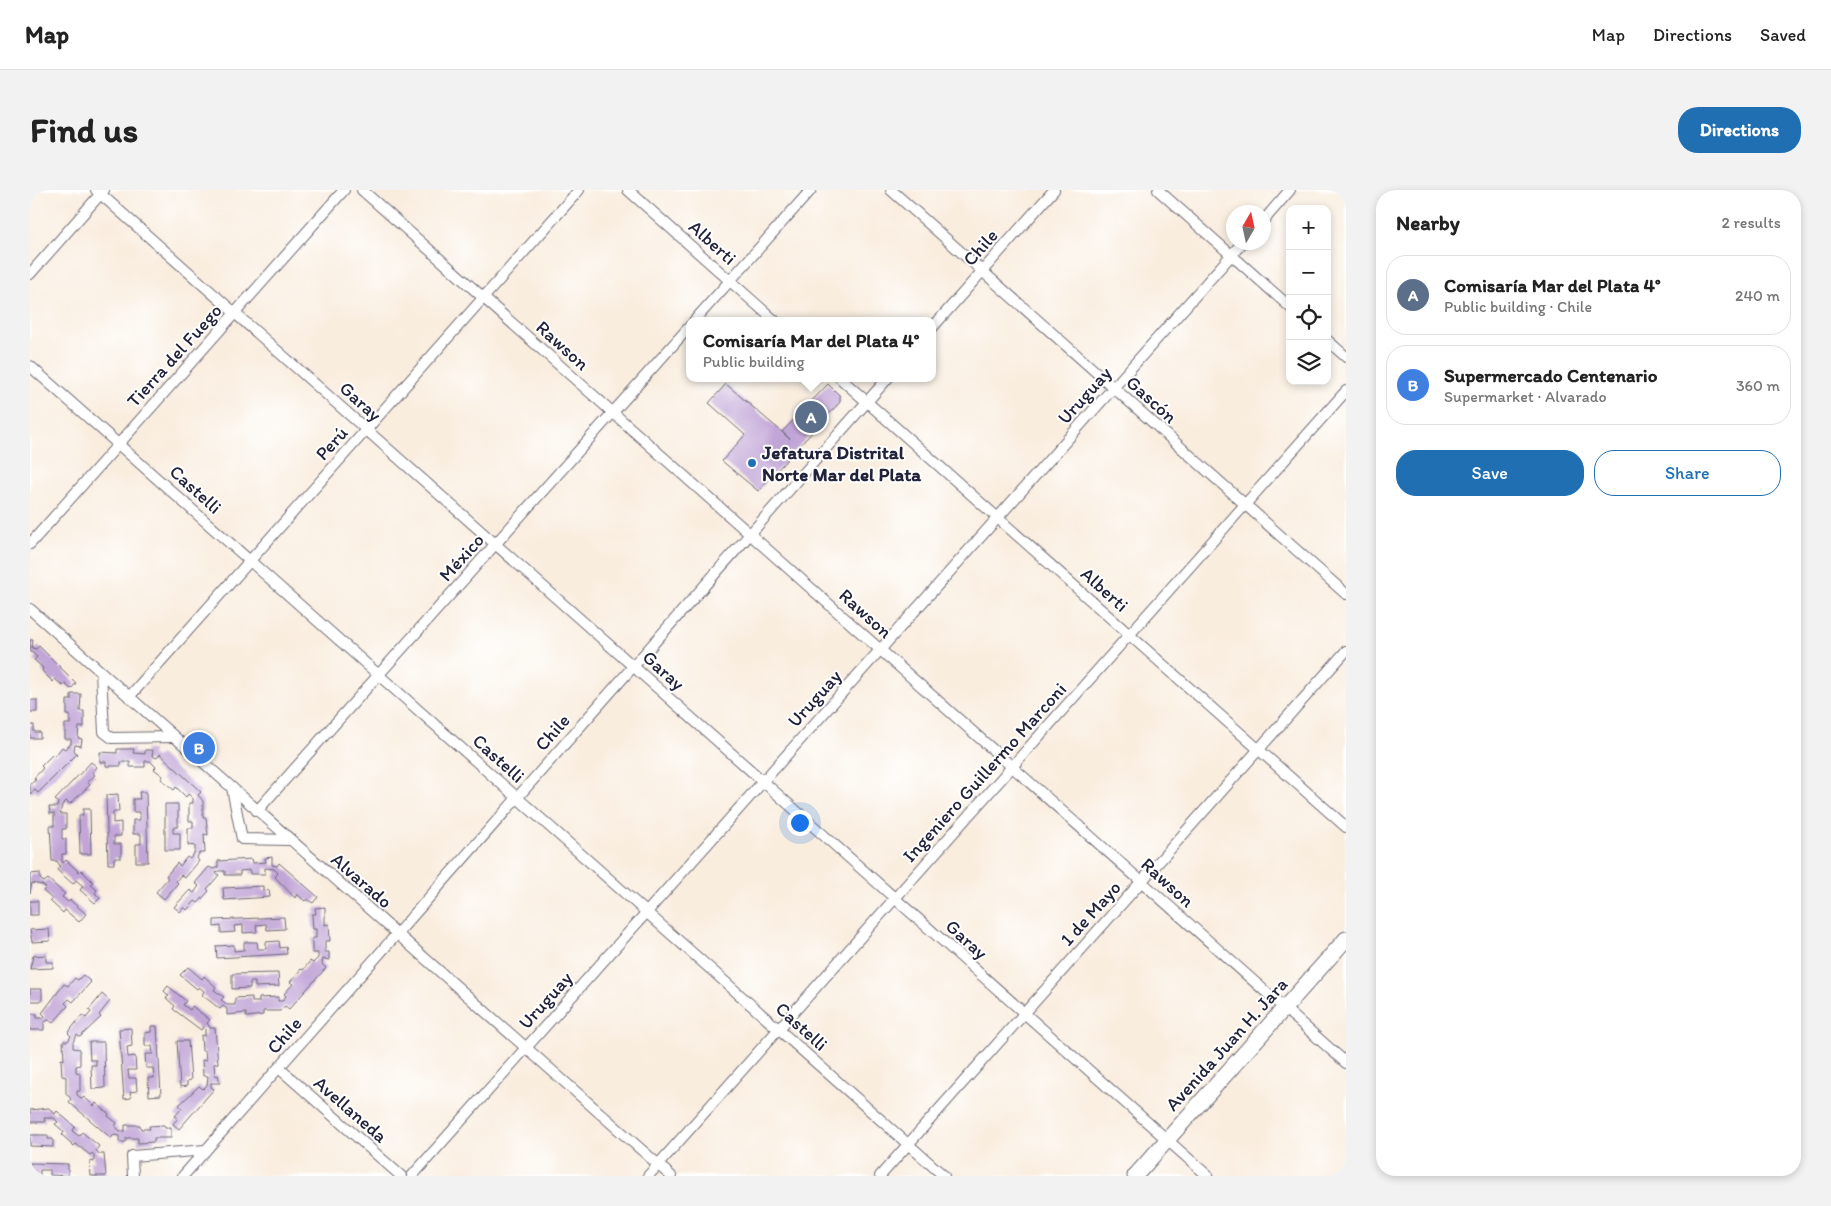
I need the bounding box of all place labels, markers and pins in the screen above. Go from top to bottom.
pin: A [795,398,827,436]
place label: Jefatura Distrital Norte Mar del Plata [761,441,921,486]
marker: Jefatura Distrital Norte Mar del Plata [746,457,758,469]
pin: B [183,729,215,767]

